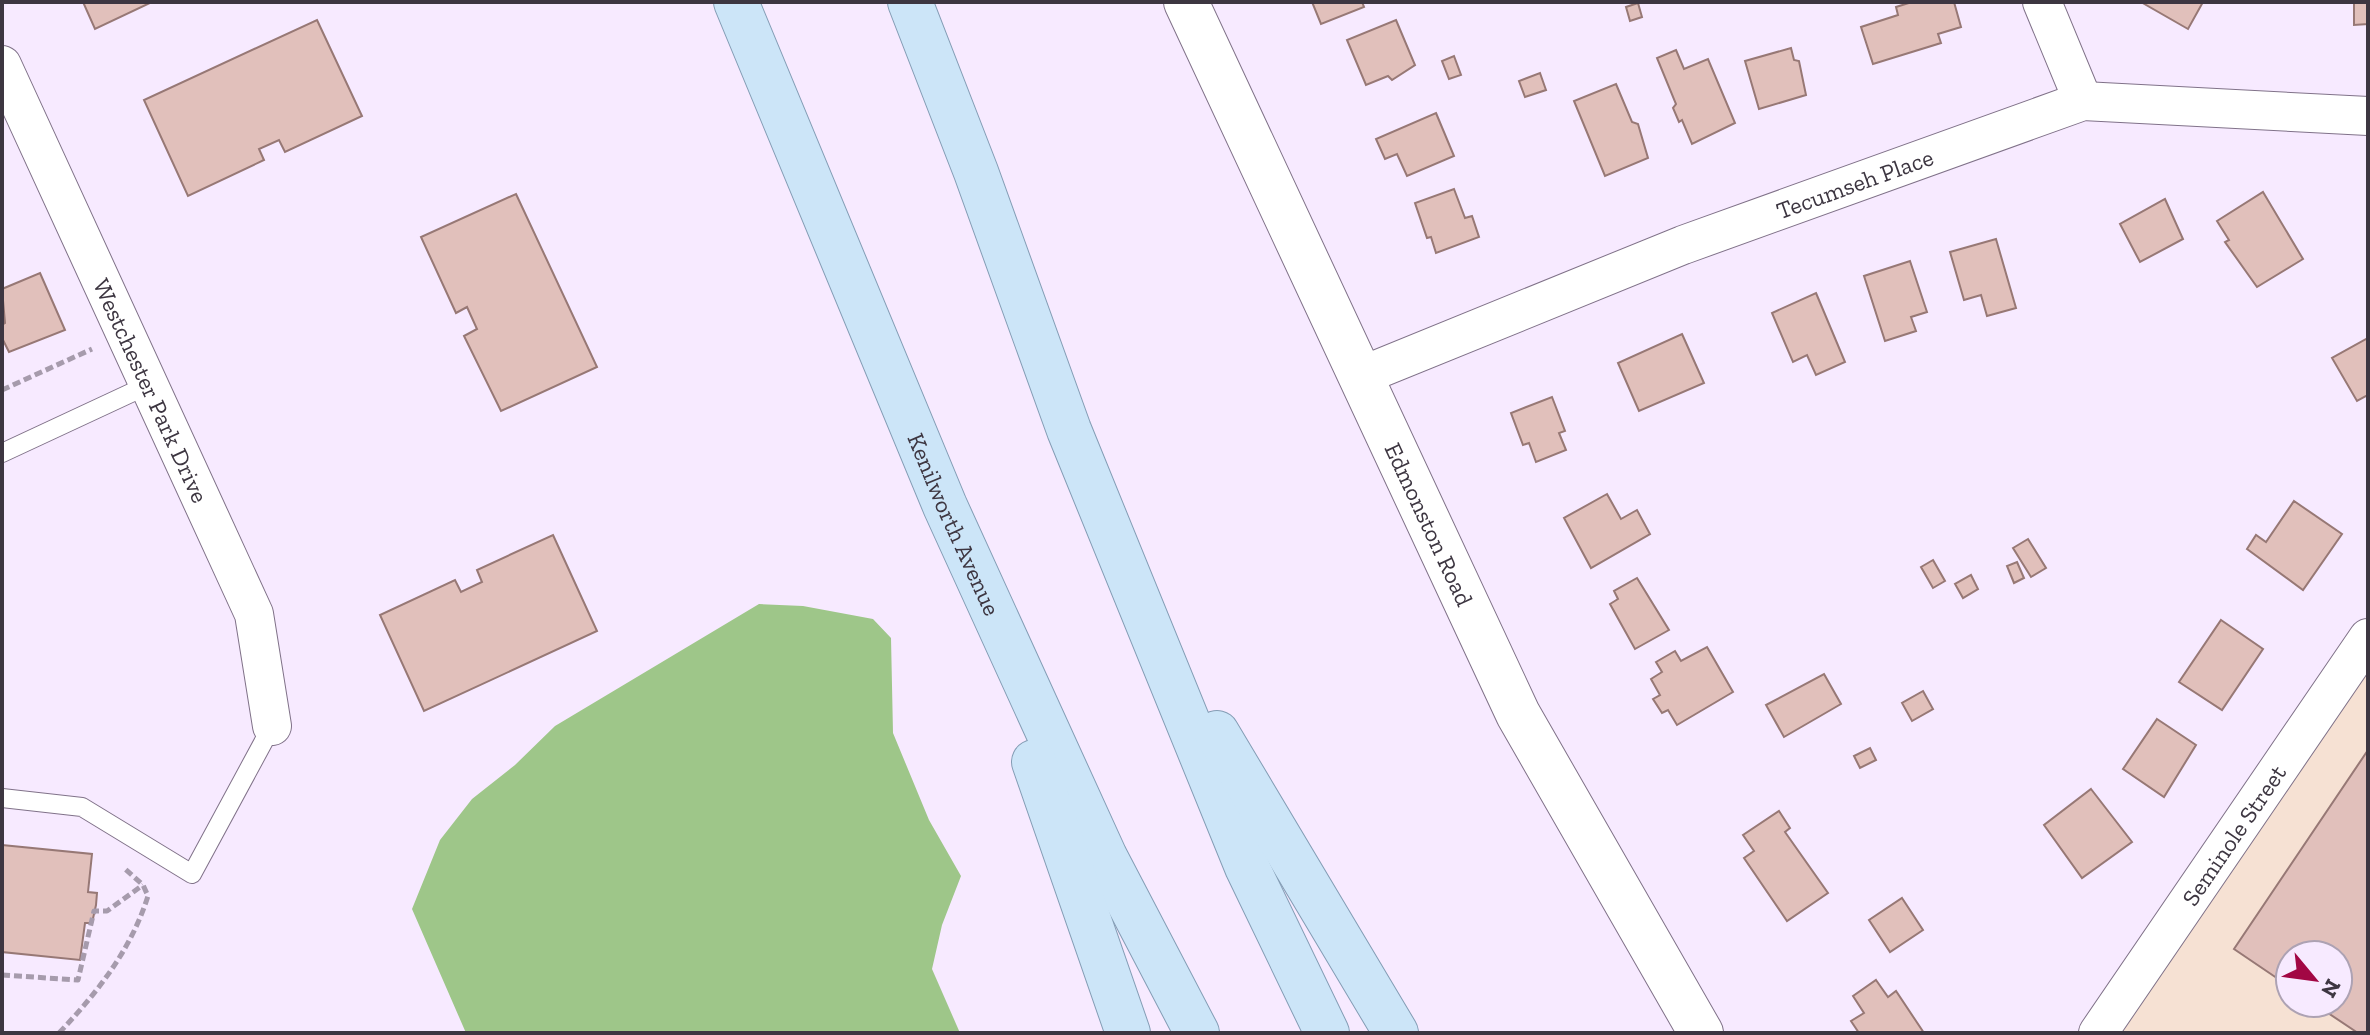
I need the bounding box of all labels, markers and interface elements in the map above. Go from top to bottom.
street label: Tecumseh Place [1772,142,1937,225]
street label: Westchester Park Drive [87,274,215,507]
street label: Kenilworth Avenue [902,429,1007,620]
street label: Edmonston Road [1379,438,1480,610]
street label: Seminole Street [2175,759,2292,911]
north arrow [2274,939,2354,1019]
text: N [2315,975,2347,1003]

